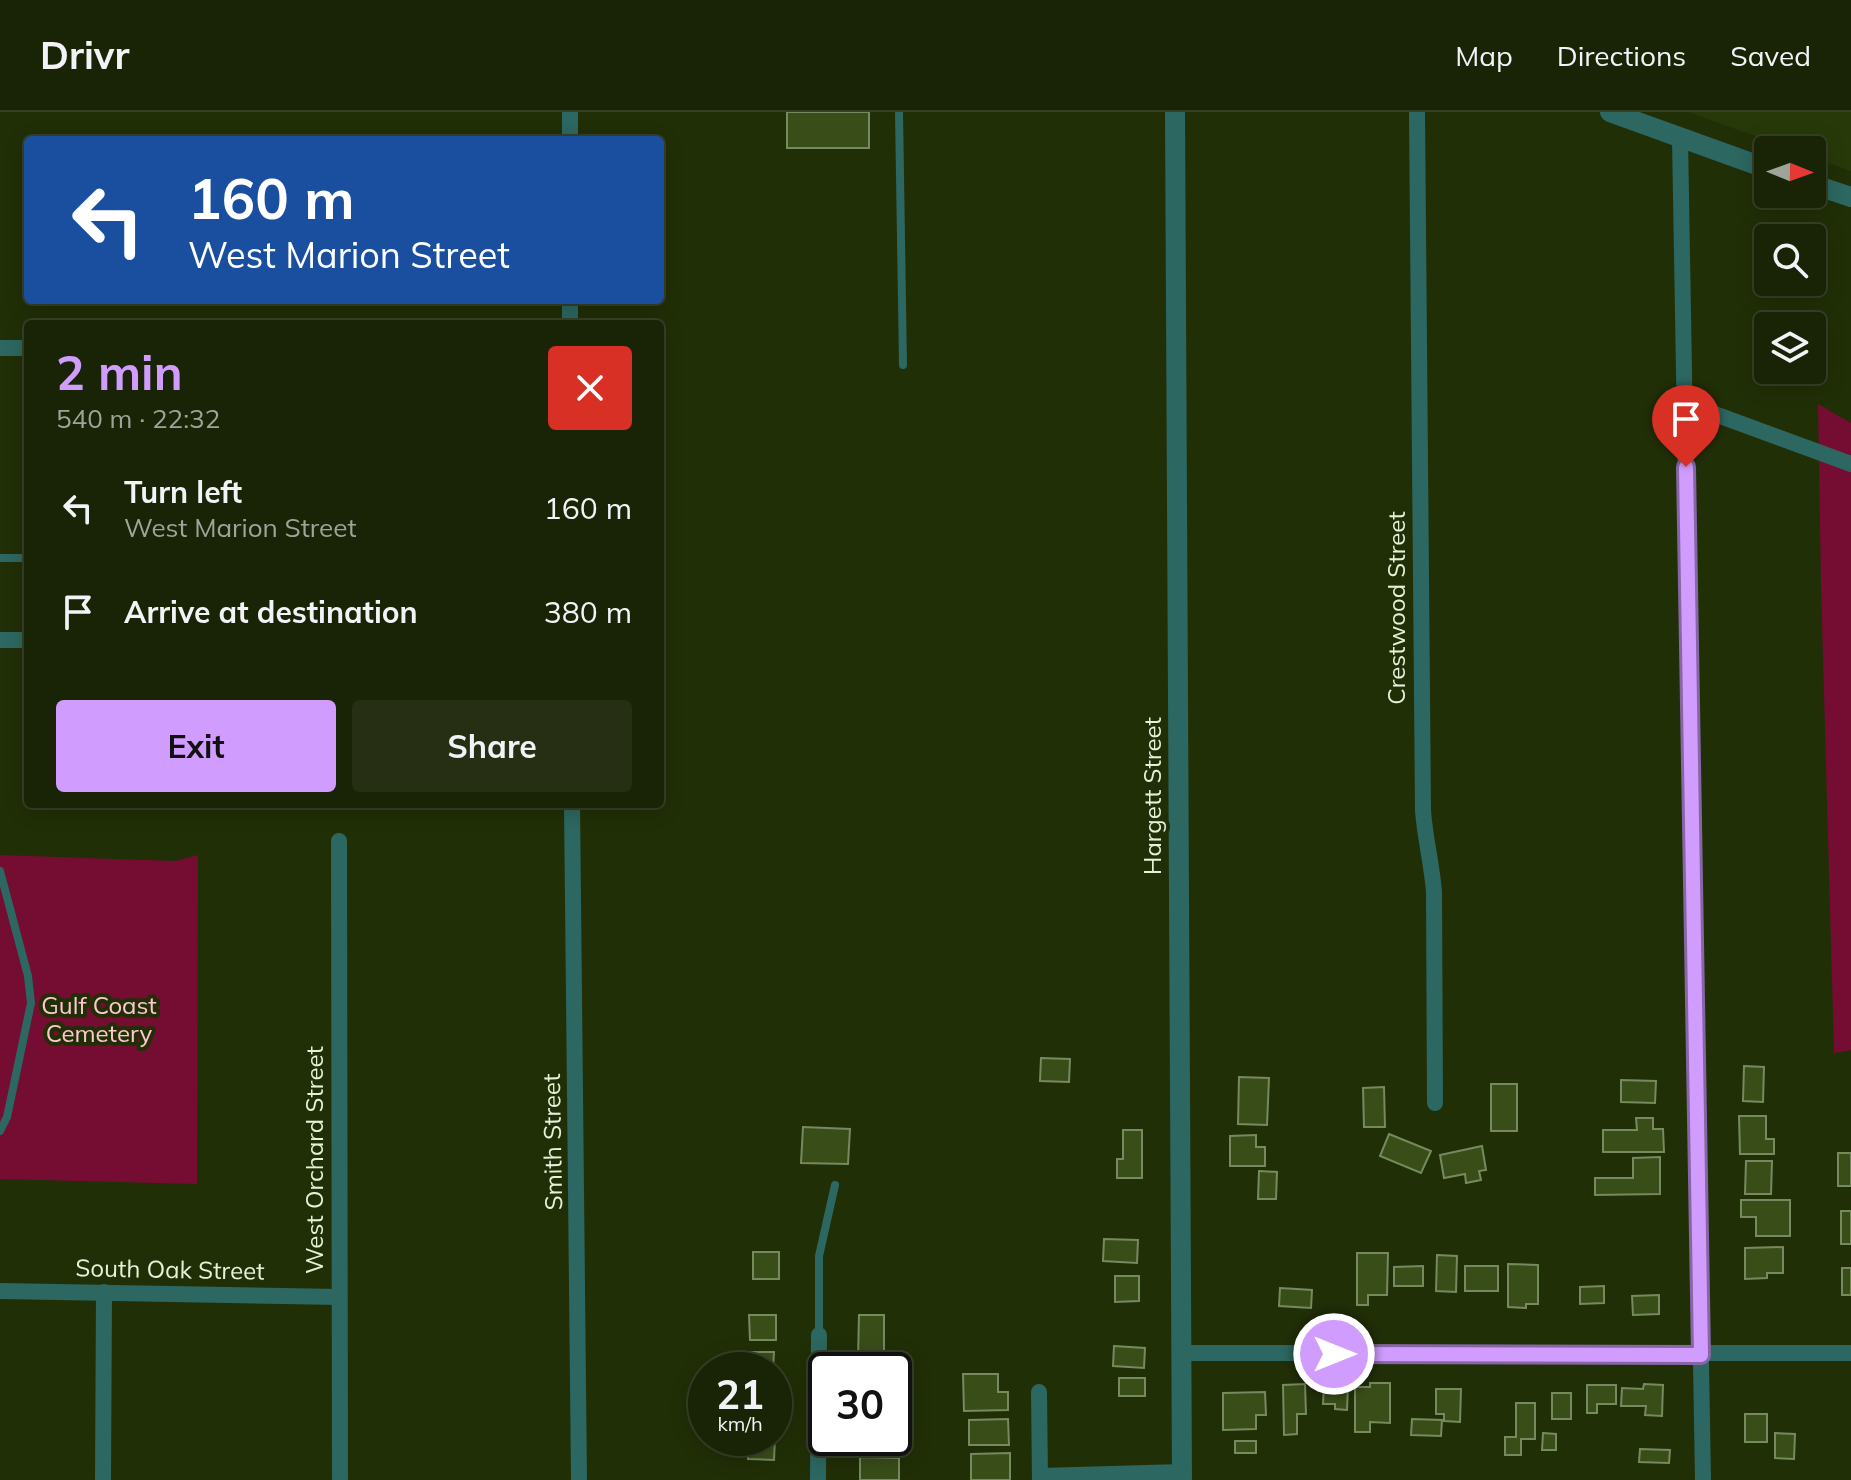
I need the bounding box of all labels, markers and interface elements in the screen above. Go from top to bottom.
text: Drivr [40,31,129,79]
text: Map [1455,38,1513,73]
text: Directions [1557,38,1686,73]
text: Saved [1730,38,1811,73]
north arrow [1754,136,1826,208]
map controls [1754,136,1826,384]
text: 160 m [188,163,355,233]
icon: left [56,168,160,272]
button: search [1754,224,1826,296]
text: West Marion Street [188,232,510,277]
button: layers [1754,312,1826,384]
text: 2 min [56,342,183,402]
button: close [548,346,632,430]
pin [1652,385,1720,467]
icon: arrive [1664,397,1708,441]
text: 540 m · 22:32 [56,402,220,435]
text: Turn left [124,473,242,511]
icon: left [56,486,100,530]
text: 160 m [544,489,632,527]
text: West Marion Street [124,511,356,544]
street label: Crestwood Street [1381,511,1411,705]
icon: arrive [56,590,100,634]
text: Arrive at destination [124,593,418,631]
text: 380 m [544,593,632,631]
button: Exit [56,700,336,792]
button: Share [352,700,632,792]
street label: Hargett Street [1137,717,1167,875]
park label: Gulf Coast Cemetery [41,990,157,1048]
street label: West Orchard Street [299,1046,329,1274]
street label: Smith Street [536,1073,568,1211]
street label: South Oak Street [75,1252,265,1286]
position arrow [1292,1312,1376,1396]
speed limit sign: 30 [808,1352,912,1456]
text: 21 [716,1369,764,1419]
text: km/h [717,1411,763,1436]

